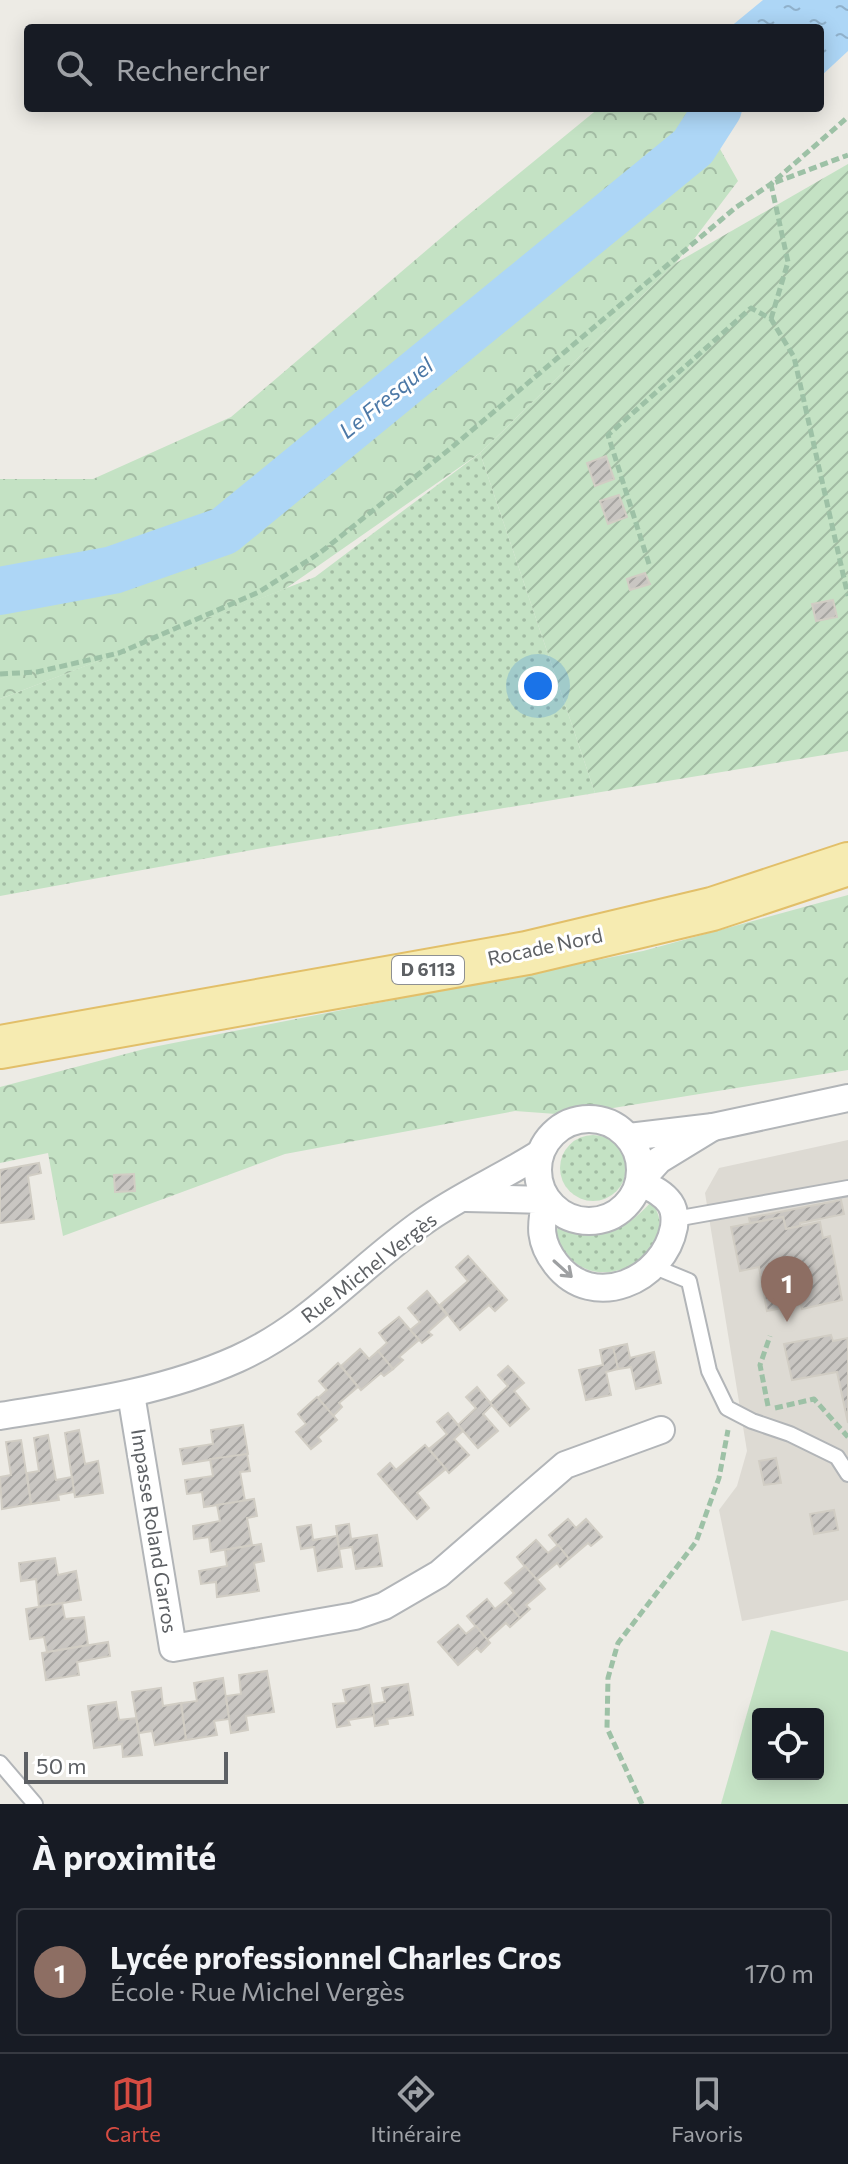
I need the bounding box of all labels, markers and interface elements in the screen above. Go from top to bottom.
search box [24,24,824,112]
icon: search [52,46,96,90]
text: Rechercher [116,50,270,87]
water label: Le Fresquel [333,351,438,444]
your location [518,666,558,706]
street label: Rocade Nord [485,922,605,970]
road number: D 6113 [392,956,464,984]
street label: Rue Michel Vergès [296,1207,441,1327]
pin: 1 [761,1256,813,1322]
one-way arrow [553,1260,573,1279]
street label: Impasse Roland Garros [127,1427,183,1635]
map controls [752,1708,824,1780]
button: locate [752,1708,824,1780]
scale bar [24,1748,228,1784]
text: 50 m [36,1752,86,1779]
text: À proximité [32,1835,216,1877]
text: Lycée professionnel Charles Cros [110,1938,561,1975]
text: 1 [54,1957,66,1988]
text: 170 m [745,1957,814,1988]
text: École · Rue Michel Vergès [110,1975,405,2006]
tab: Carte [105,2072,161,2147]
tab: Itinéraire [371,2072,461,2147]
tab: Favoris [671,2072,743,2147]

